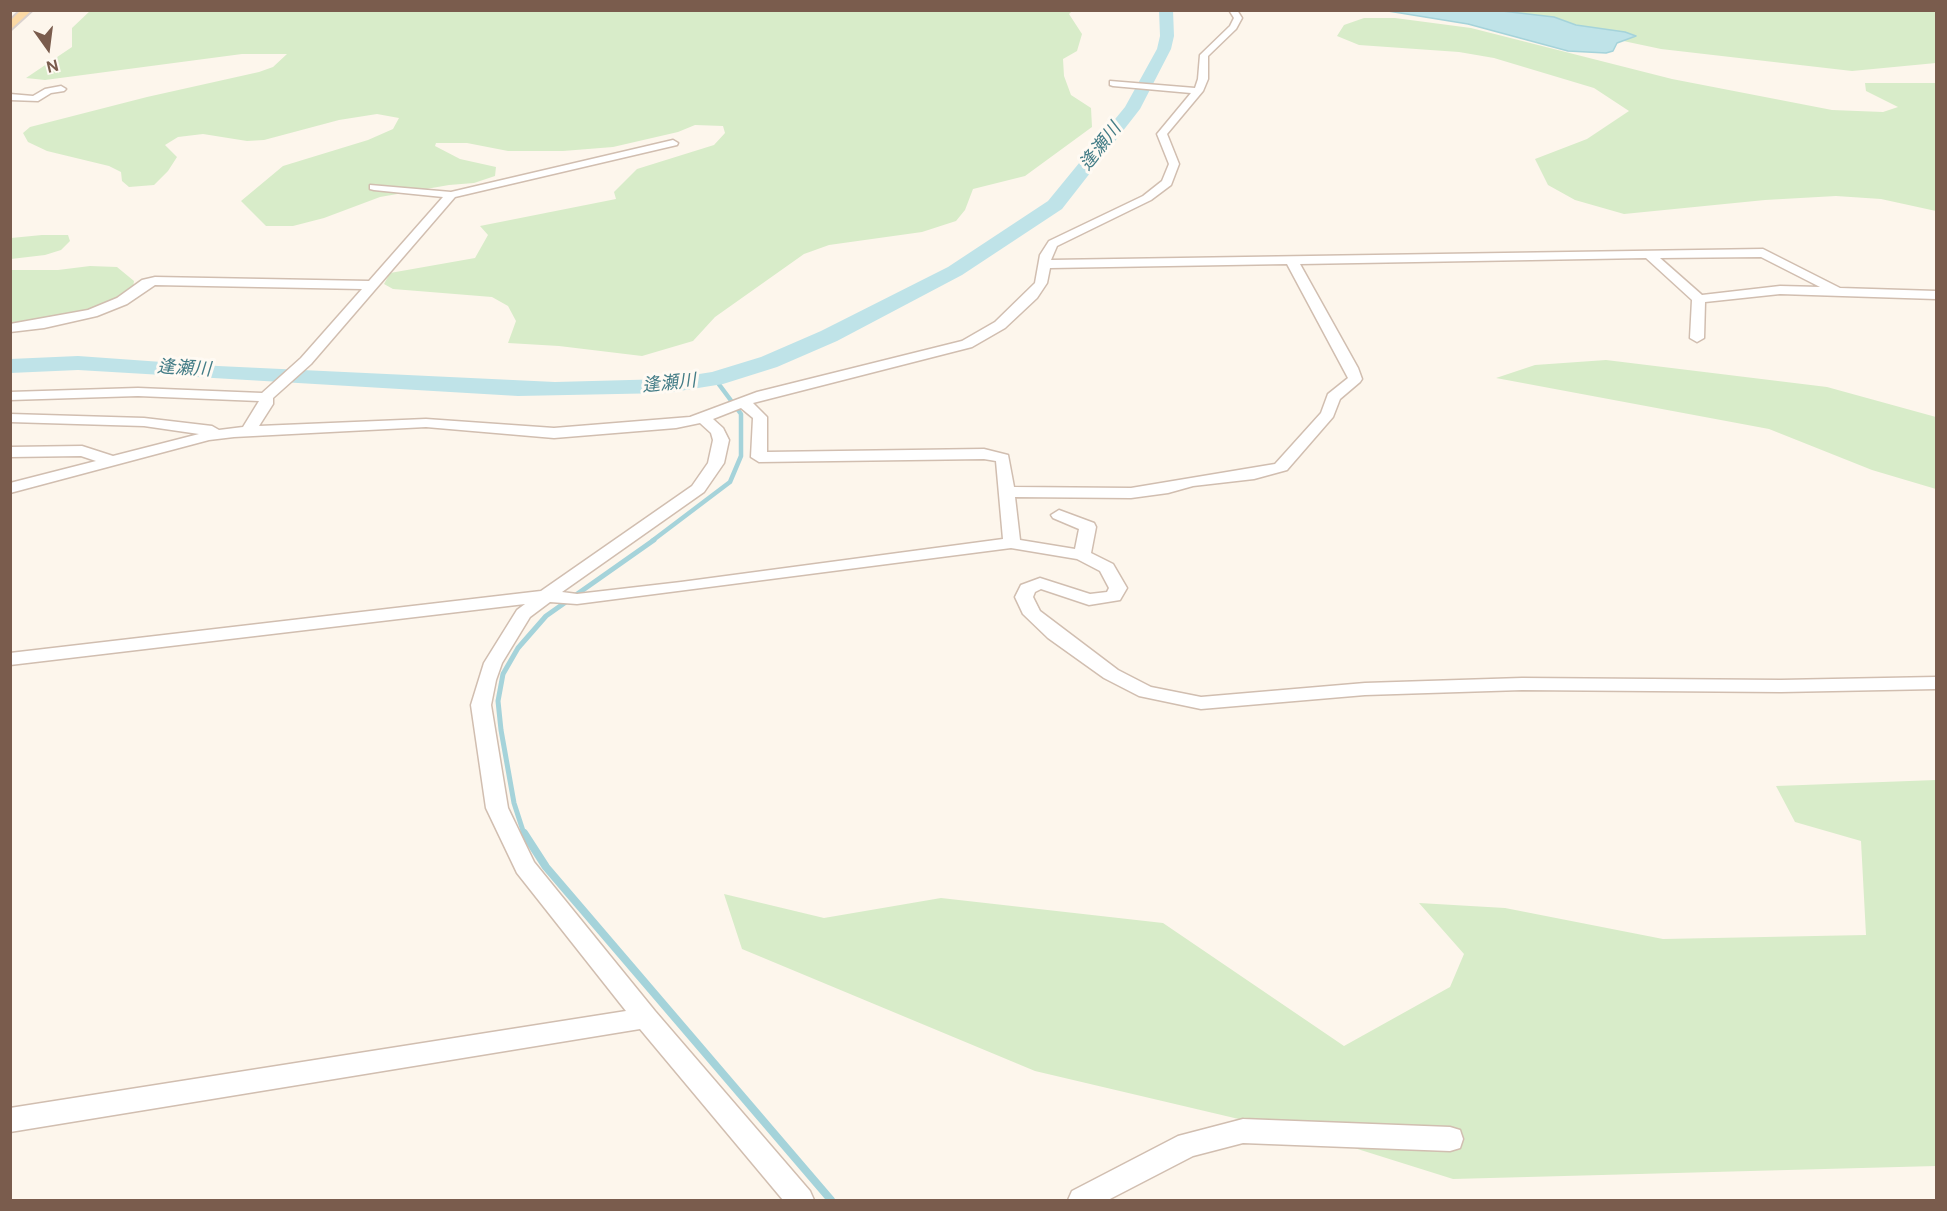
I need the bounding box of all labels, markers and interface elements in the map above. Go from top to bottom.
north arrow [18,18,78,78]
text: N [44,54,61,78]
water label: 逢瀬川 [1076,119,1126,175]
water label: 逢瀬川 [156,357,212,381]
water label: 逢瀬川 [641,370,697,398]

